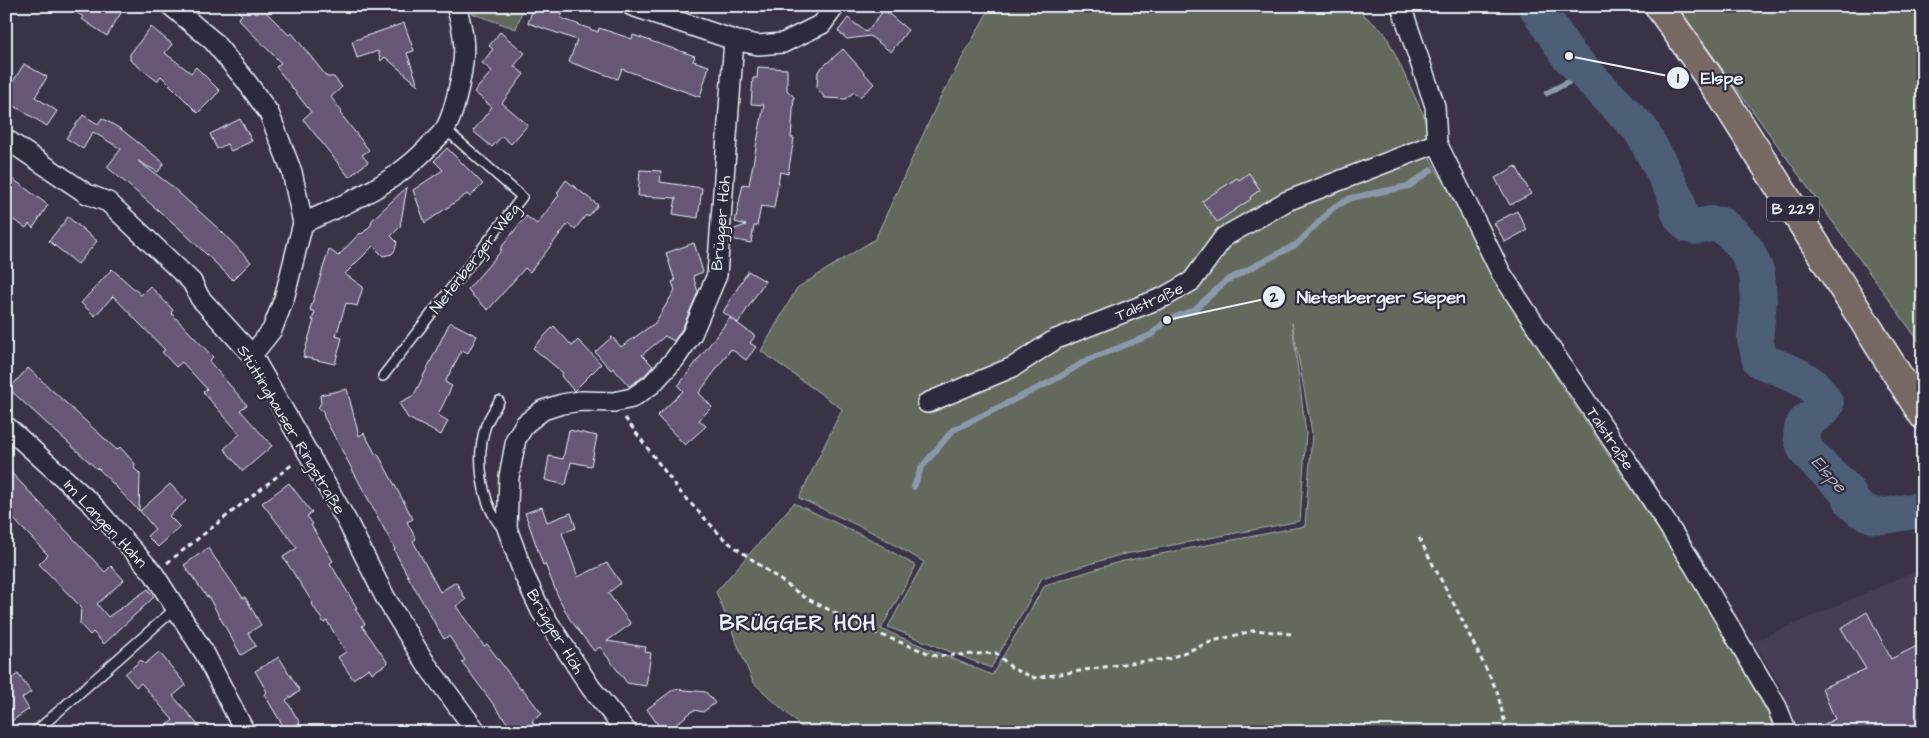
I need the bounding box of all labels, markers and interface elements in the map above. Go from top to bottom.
callout: Elspe [1666,61,1753,94]
text: Elspe [1701,66,1743,91]
text: 1 [1677,68,1679,89]
street label: Brügger Höh [706,175,737,272]
road number: B 229 [1767,196,1819,222]
street label: Nietenberger Weg [425,199,526,319]
street label: Talstraße [1112,277,1187,327]
callout: Nietenberger Siepen [1261,281,1475,314]
text: Nietenberger Siepen [1297,285,1465,311]
text: 2 [1269,287,1279,308]
street label: Stüttinghauser Ringstraße [231,341,351,519]
street label: Talstraße [1581,403,1640,475]
water label: Elspe [1805,450,1853,499]
street label: Im Langen Hahn [58,475,152,573]
street label: Brügger Höh [520,585,589,679]
district label: BRÜGGER HÖH [719,609,877,638]

